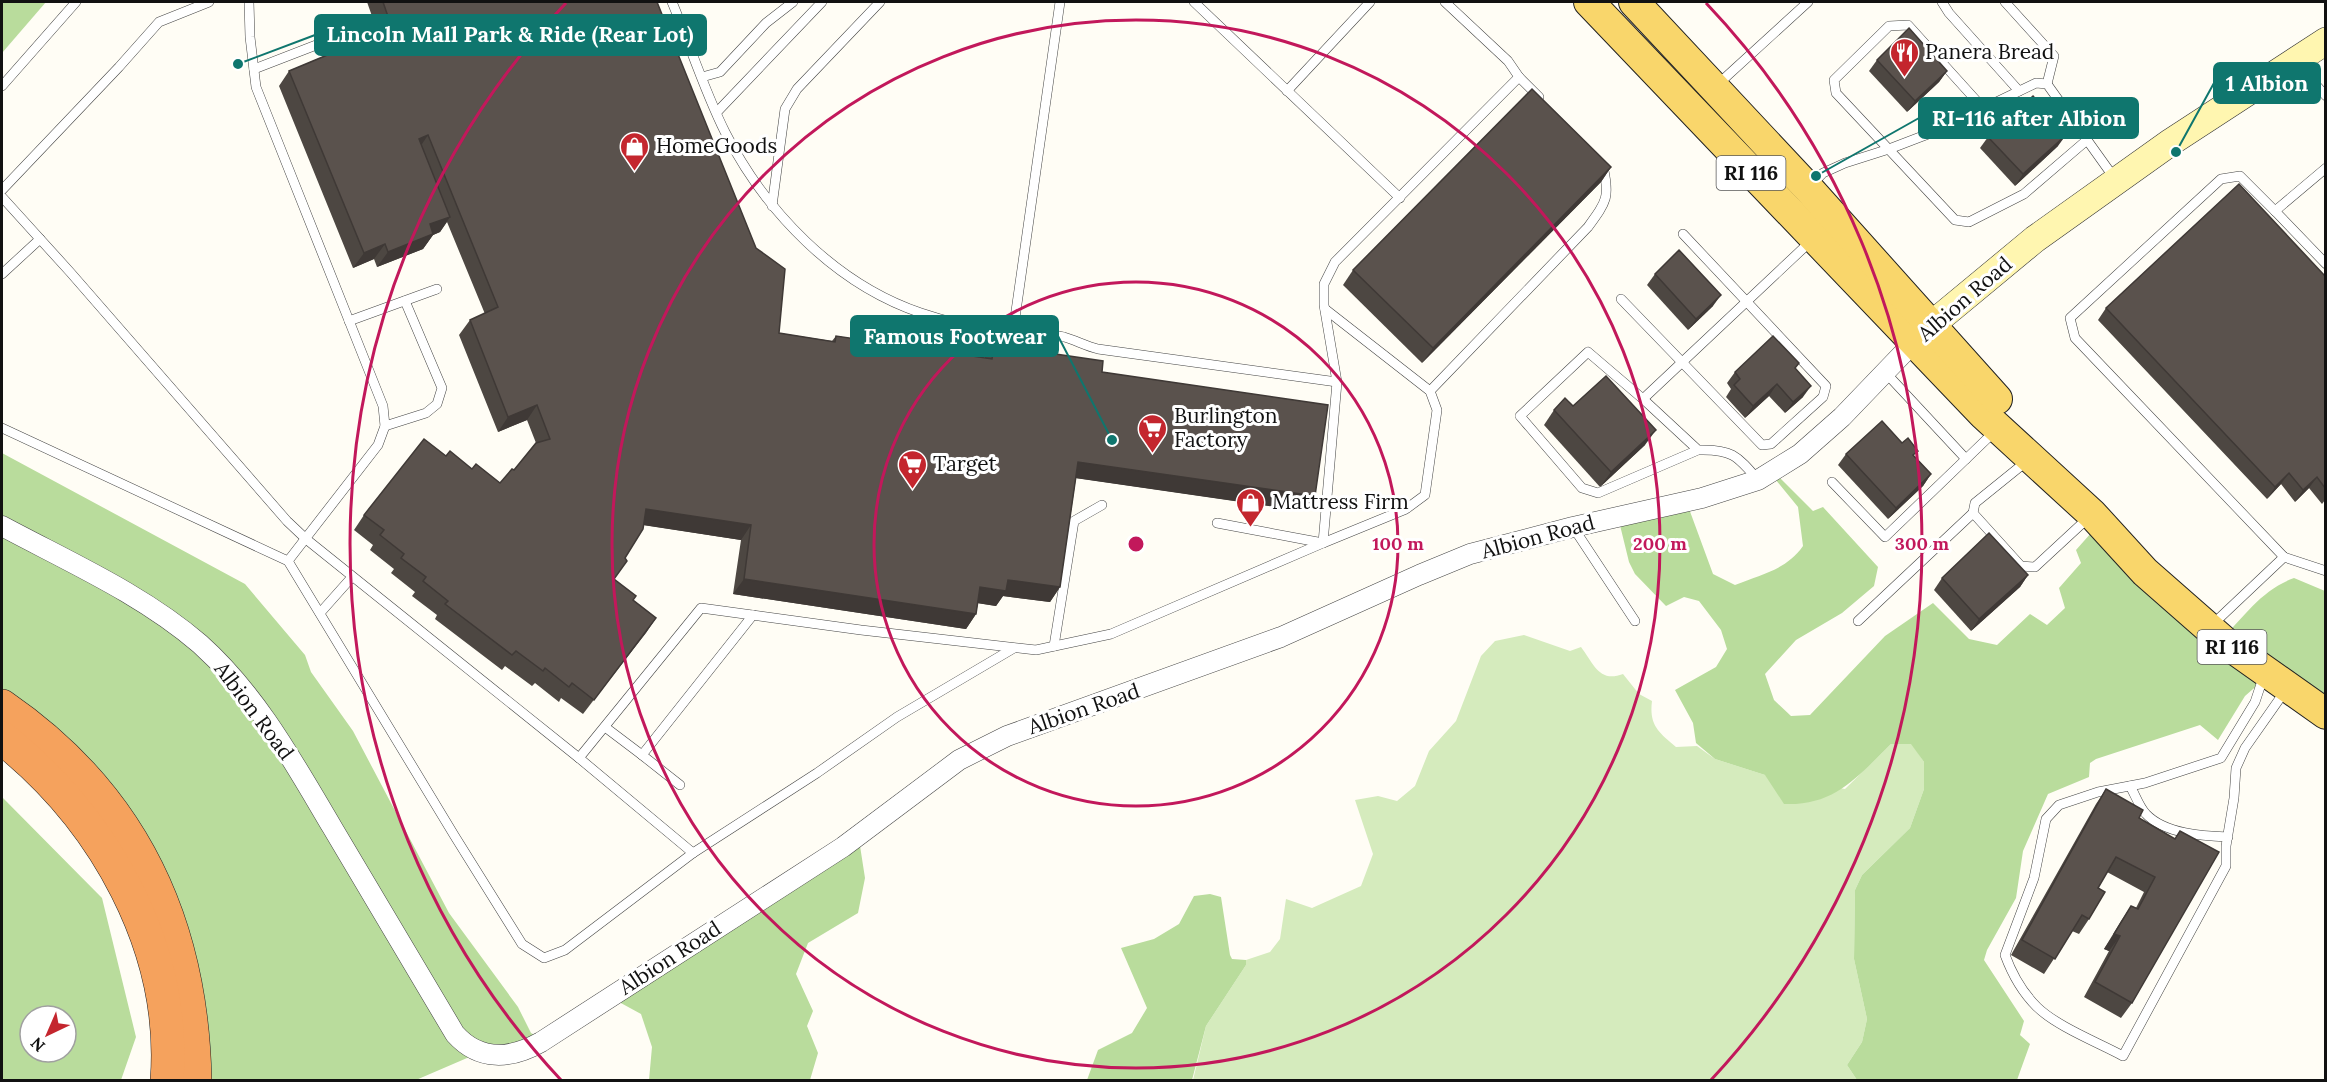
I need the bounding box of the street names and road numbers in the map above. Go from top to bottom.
road number: RI 116 [1716,156,1786,190]
street label: Albion Road [1911,250,2017,348]
street label: Albion Road [1477,508,1598,565]
road number: RI 116 [2198,630,2266,664]
street label: Albion Road [208,655,300,765]
street label: Albion Road [1024,677,1143,741]
street label: Albion Road [613,915,726,1001]

